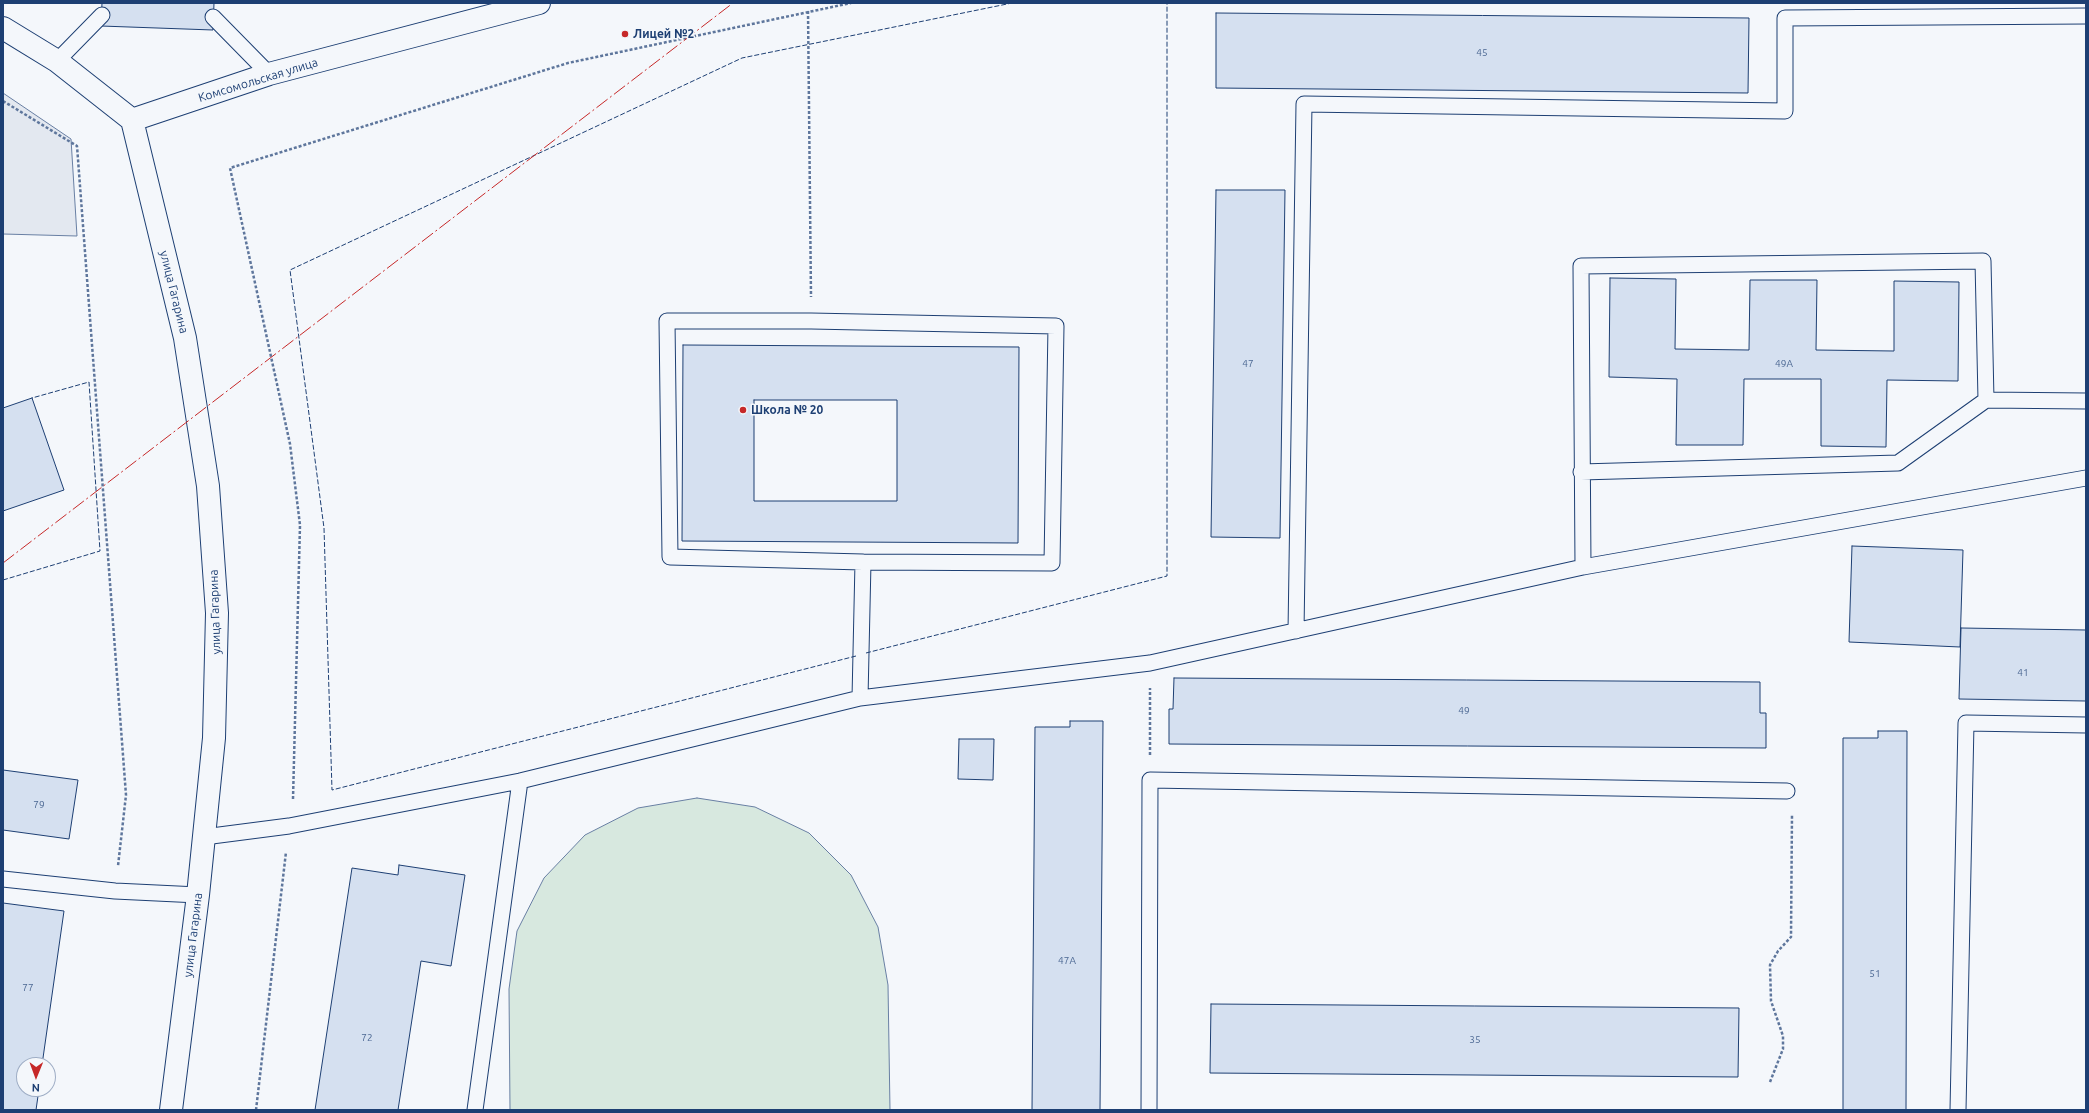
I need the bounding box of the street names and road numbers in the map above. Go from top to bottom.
street label: Комсомольская улица [196,55,320,105]
street label: улица Гагарина [157,249,191,335]
street label: улица Гагарина [206,569,224,655]
street label: улица Гагарина [181,892,205,978]

